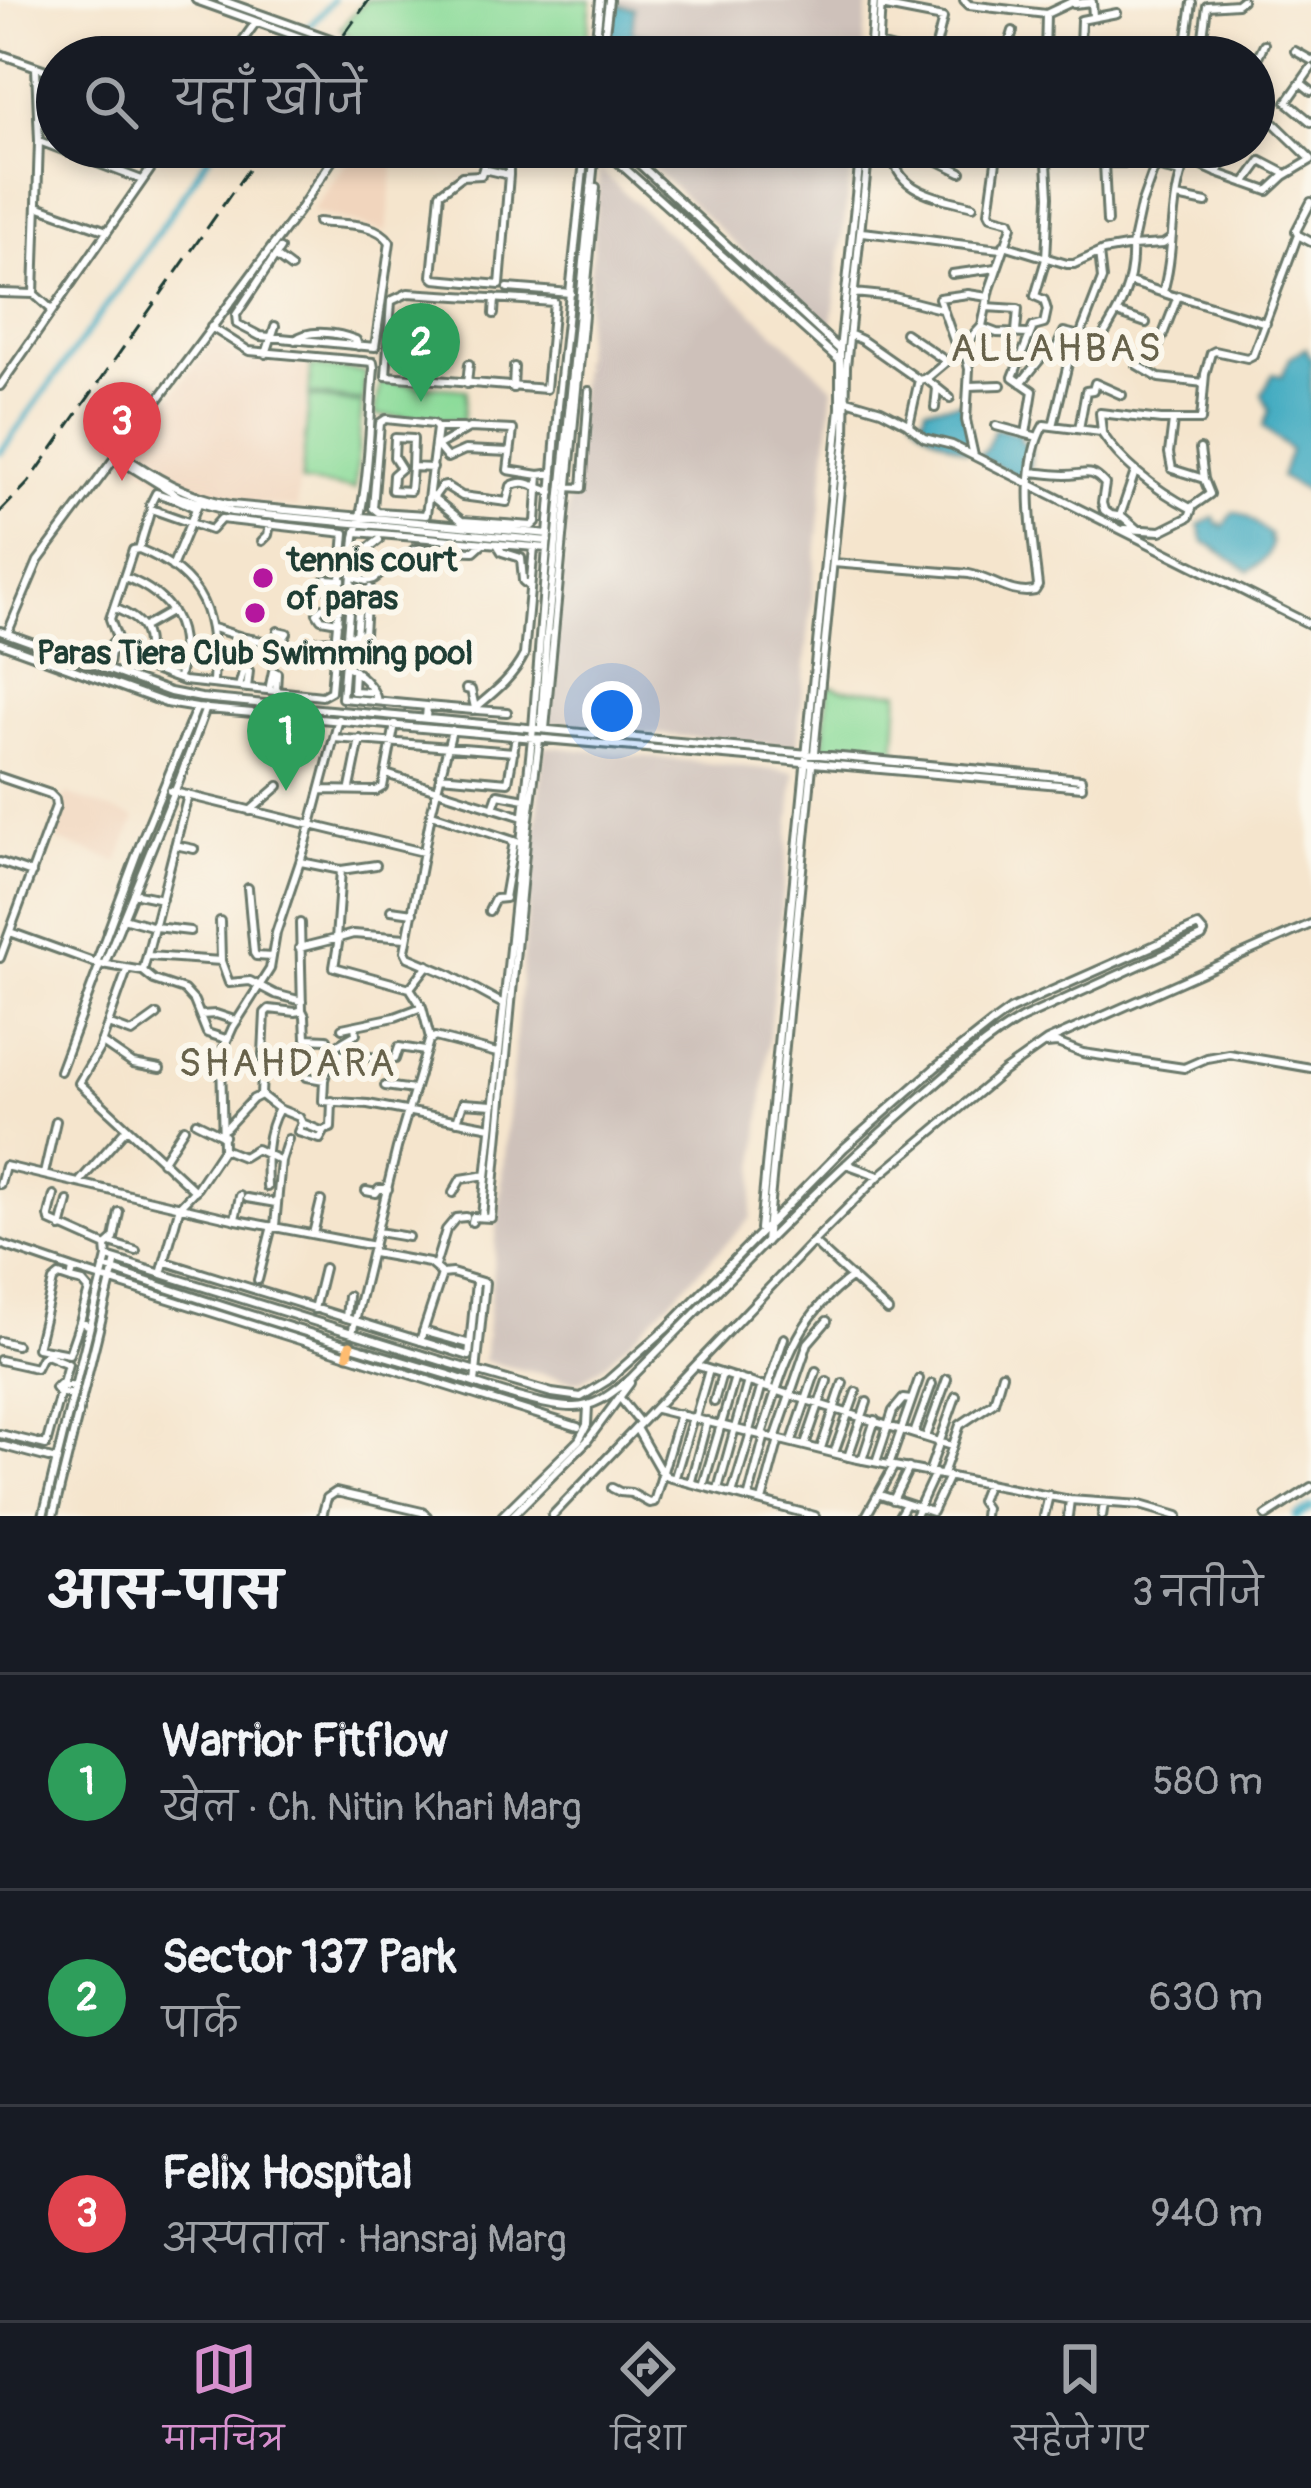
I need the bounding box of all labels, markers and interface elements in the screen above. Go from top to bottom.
search box [36,36,1275,168]
icon: search [78,69,144,135]
text: यहाँ खोजें [174,72,366,128]
pin: 2 [382,303,460,402]
district label: ALLAHBAS [950,324,1164,373]
pin: 3 [83,382,161,481]
place label: tennis court of paras [285,540,458,619]
marker: tennis court of paras [250,565,276,591]
marker: Paras Tiera Club Swimming pool [242,600,268,626]
place label: Paras Tiera Club Swimming pool [37,633,473,674]
your location [582,681,642,741]
pin: 1 [247,692,325,791]
district label: SHAHDARA [178,1039,398,1088]
text: आस-पास [48,1560,282,1624]
text: 3 नतीजे [1132,1568,1263,1617]
text: Warrior Fitflow [162,1714,448,1770]
text: 1 [79,1757,95,1806]
text: 580 m [1152,1757,1263,1806]
text: खेल · Ch. Nitin Khari Marg [162,1783,582,1832]
text: Sector 137 Park [162,1930,456,1986]
text: 2 [76,1973,98,2022]
text: 630 m [1149,1973,1263,2022]
text: पार्क [162,1999,239,2048]
text: Felix Hospital [162,2146,413,2202]
text: 3 [76,2189,98,2238]
text: 940 m [1151,2189,1263,2238]
text: अस्पताल · Hansraj Marg [162,2215,567,2264]
tab: मानचित्र [163,2336,284,2475]
tab: दिशा [611,2336,686,2475]
tab: सहेजे गए [1012,2336,1148,2475]

